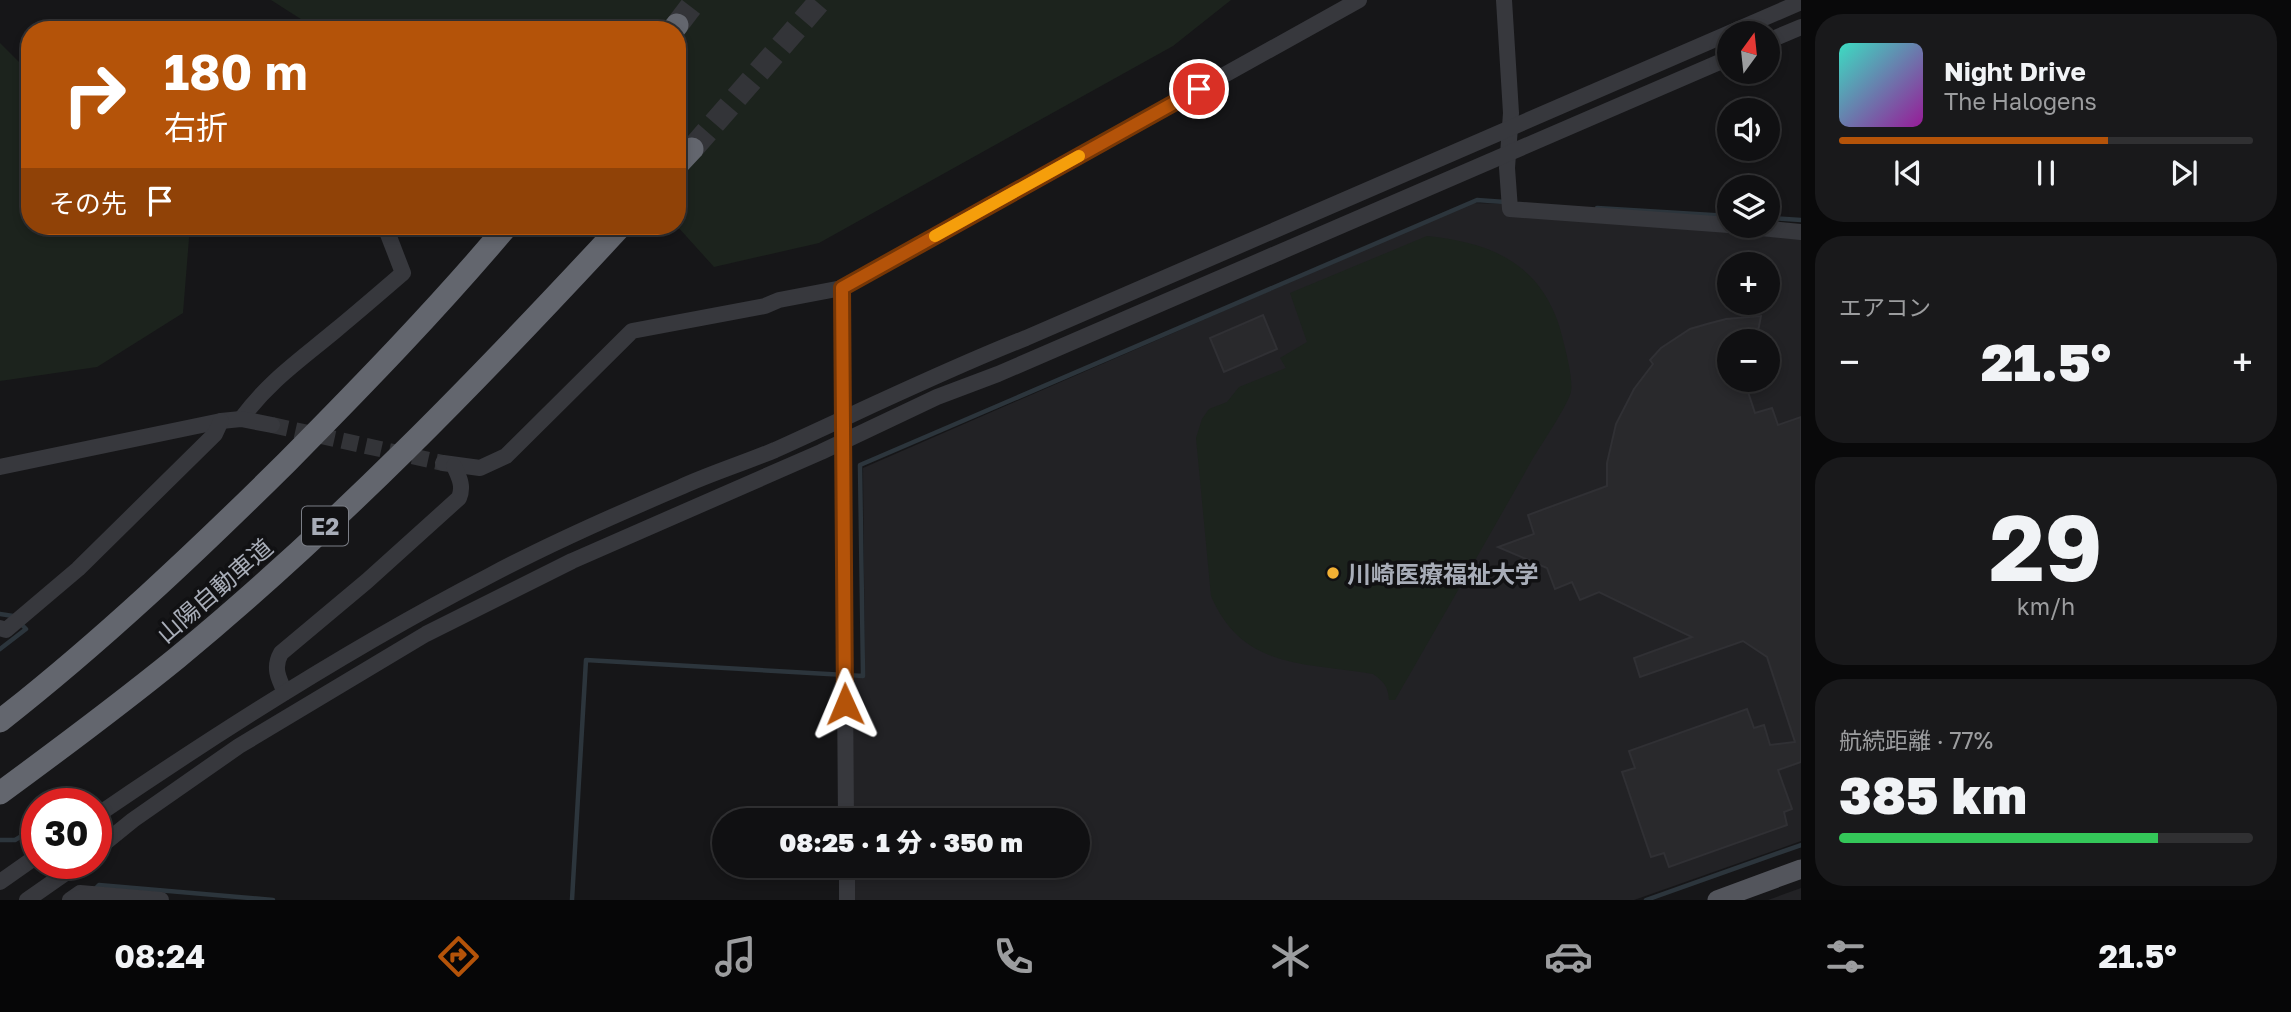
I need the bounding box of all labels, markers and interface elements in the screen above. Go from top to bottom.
north arrow [1717,21,1780,84]
map controls [1717,21,1780,392]
text: 180 m [164,42,308,101]
icon: right [49,49,140,140]
text: Night Drive [1944,56,2086,87]
pin [1169,59,1229,119]
icon: arrive [1180,70,1218,108]
text: The Halogens [1944,87,2097,115]
button: sound [1717,98,1780,161]
text: 右折 [164,108,228,146]
icon: previous [1889,154,1927,192]
icon: pause [2027,154,2065,192]
icon: next [2165,154,2203,192]
button: layers [1717,175,1780,238]
icon: arrive [141,182,179,220]
text: その先 [49,188,127,219]
button: + [1717,252,1780,315]
text: エアコン [1839,293,1931,321]
button: − [1717,329,1780,392]
text: 21.5° [1981,330,2111,392]
text: − [1839,339,1860,384]
text: + [2232,339,2253,384]
text: 29 [1989,492,2103,601]
road number: E2 [302,506,348,546]
street label: 山陽自動車道 [150,532,278,648]
place label: 川崎医療福祉大学 [1347,559,1539,588]
marker: 川崎医療福祉大学 [1325,565,1341,581]
text: km/h [2017,592,2075,620]
position arrow [808,667,882,741]
text: 航続距離 · 77% [1839,726,1993,754]
text: 385 km [1839,763,2027,825]
speed limit sign: 30 [21,788,112,879]
text: 08:25 · 1 分 · 350 m [779,827,1023,858]
icon: directions [434,932,483,981]
icon: music [711,932,760,981]
icon: phone [989,932,1038,981]
icon: climate [1266,932,1315,981]
icon: car [1544,932,1593,981]
icon: filters [1821,932,1870,981]
text: 08:24 [114,937,205,975]
text: 21.5° [2098,937,2177,975]

